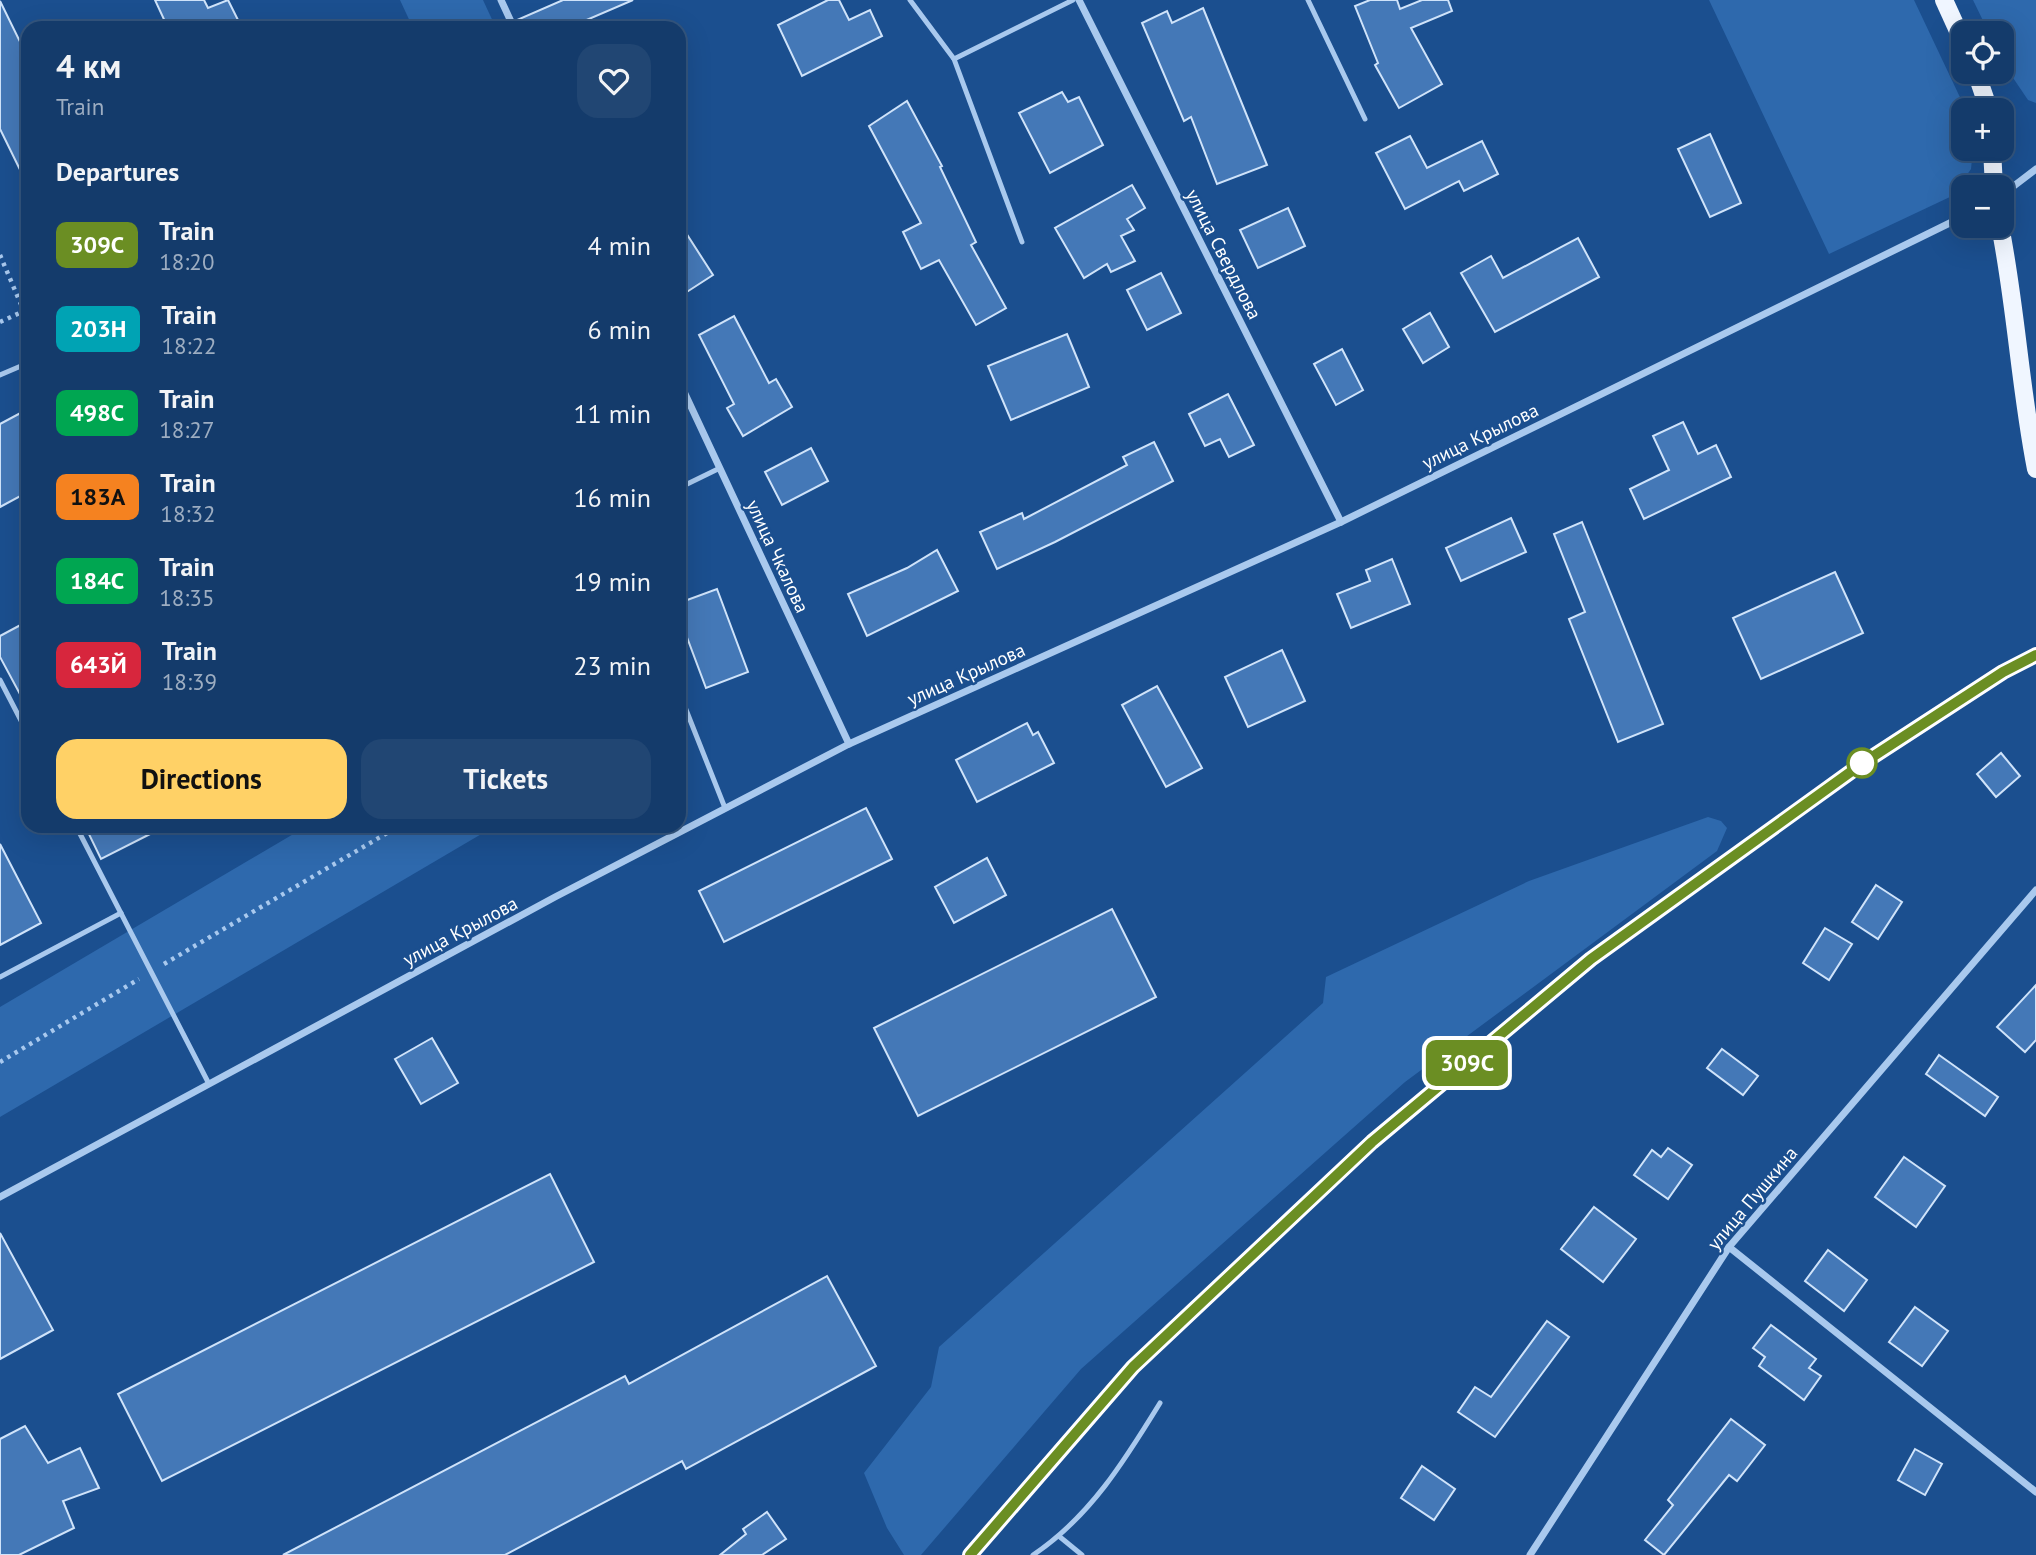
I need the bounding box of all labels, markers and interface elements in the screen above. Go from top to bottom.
map controls [1951,21,2014,238]
button: locate [1951,21,2014,84]
text: 4 км [56,44,121,87]
button: heart [577,44,651,118]
text: Train [56,92,104,121]
button: + [1951,98,2014,161]
text: Departures [56,155,179,188]
button: − [1951,175,2014,238]
street label: улица Свердлова [1181,185,1267,323]
text: Train [159,214,214,247]
text: 309С [70,229,124,260]
text: 4 min [588,229,651,262]
text: 18:20 [159,247,214,276]
text: Train [161,298,217,331]
text: 203Н [70,313,126,344]
text: 6 min [588,313,651,346]
text: 18:22 [161,331,217,360]
text: Train [159,382,214,415]
text: 498С [70,397,124,428]
text: 11 min [573,397,651,430]
street label: улица Крылова [1418,397,1542,475]
text: 18:27 [159,415,214,444]
text: Train [160,466,216,499]
text: 183А [70,481,125,512]
text: 16 min [573,481,651,514]
street label: улица Чкалова [741,496,815,616]
text: 18:32 [160,499,216,528]
text: Train [159,550,214,583]
text: 184С [70,565,124,596]
text: 19 min [573,565,651,598]
text: 18:35 [159,583,214,612]
text: Train [162,634,217,667]
street label: улица Крылова [903,637,1029,711]
text: 643Й [70,649,127,680]
text: 23 min [573,649,651,682]
text: 18:39 [162,667,217,696]
button: Directions [56,739,347,819]
button: Tickets [361,739,651,819]
unlabelled marker [1847,748,1877,778]
street label: улица Крылова [399,891,521,971]
line badge: 309С [1418,1040,1516,1086]
text: 309С [1440,1047,1494,1078]
street label: улица Пушкина [1702,1141,1802,1255]

